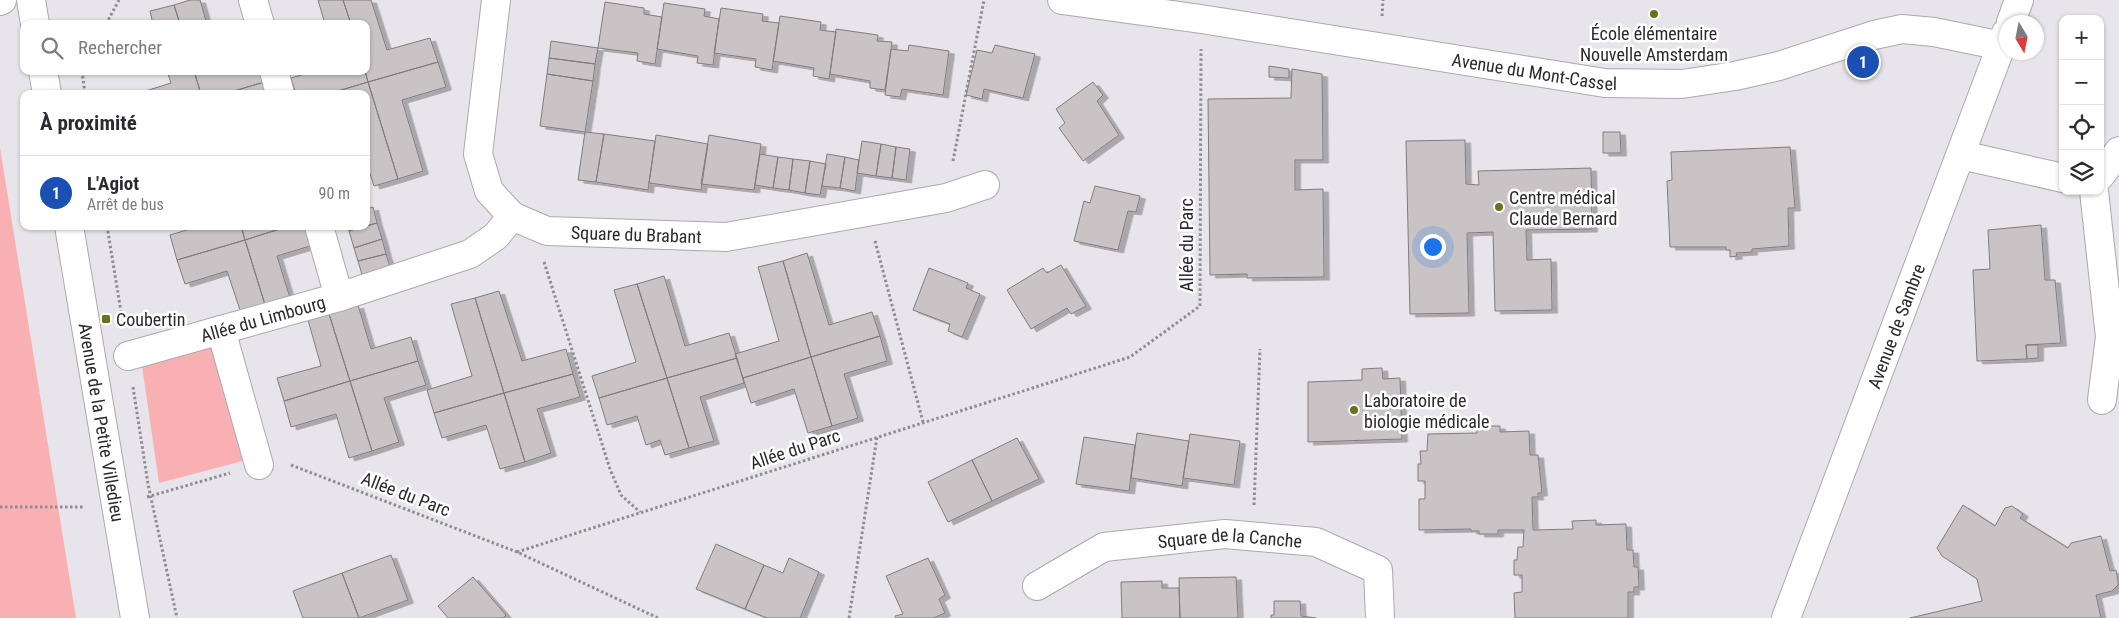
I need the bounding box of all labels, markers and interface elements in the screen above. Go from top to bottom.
marker: École élémentaire Nouvelle Amsterdam [1648,8,1660,20]
north arrow [1999,15,2044,60]
map controls [2059,15,2104,195]
button: + [2059,15,2104,60]
search box [20,20,370,75]
place label: École élémentaire Nouvelle Amsterdam [1580,23,1728,65]
icon: search [38,34,66,62]
text: Rechercher [78,36,162,59]
pin: 1 [1847,43,1879,81]
street label: Avenue du Mont-Cassel [1451,48,1617,94]
button: − [2059,60,2104,105]
button: locate [2059,105,2104,150]
text: À proximité [40,111,137,135]
button: layers [2059,150,2104,195]
text: L'Agiot [87,172,139,195]
text: 1 [52,184,60,203]
text: 90 m [318,184,350,203]
place label: Centre médical Claude Bernard [1509,187,1618,229]
text: Arrêt de bus [87,195,164,214]
street label: Allée du Parc [1176,198,1197,292]
marker: Centre médical Claude Bernard [1493,201,1505,213]
street label: Square du Brabant [571,221,702,247]
your location [1420,234,1446,260]
street label: Avenue de Sambre [1863,261,1929,391]
street label: Allée du Limbourg [198,291,328,346]
place label: Coubertin [116,309,185,330]
marker: Coubertin [100,313,112,325]
street label: Avenue de la Petite Villedieu [75,321,129,523]
place label: Laboratoire de biologie médicale [1364,390,1489,432]
marker: Laboratoire de biologie médicale [1348,404,1360,416]
street label: Allée du Parc [747,425,843,473]
street label: Allée du Parc [359,467,453,521]
street label: Square de la Canche [1157,523,1303,552]

